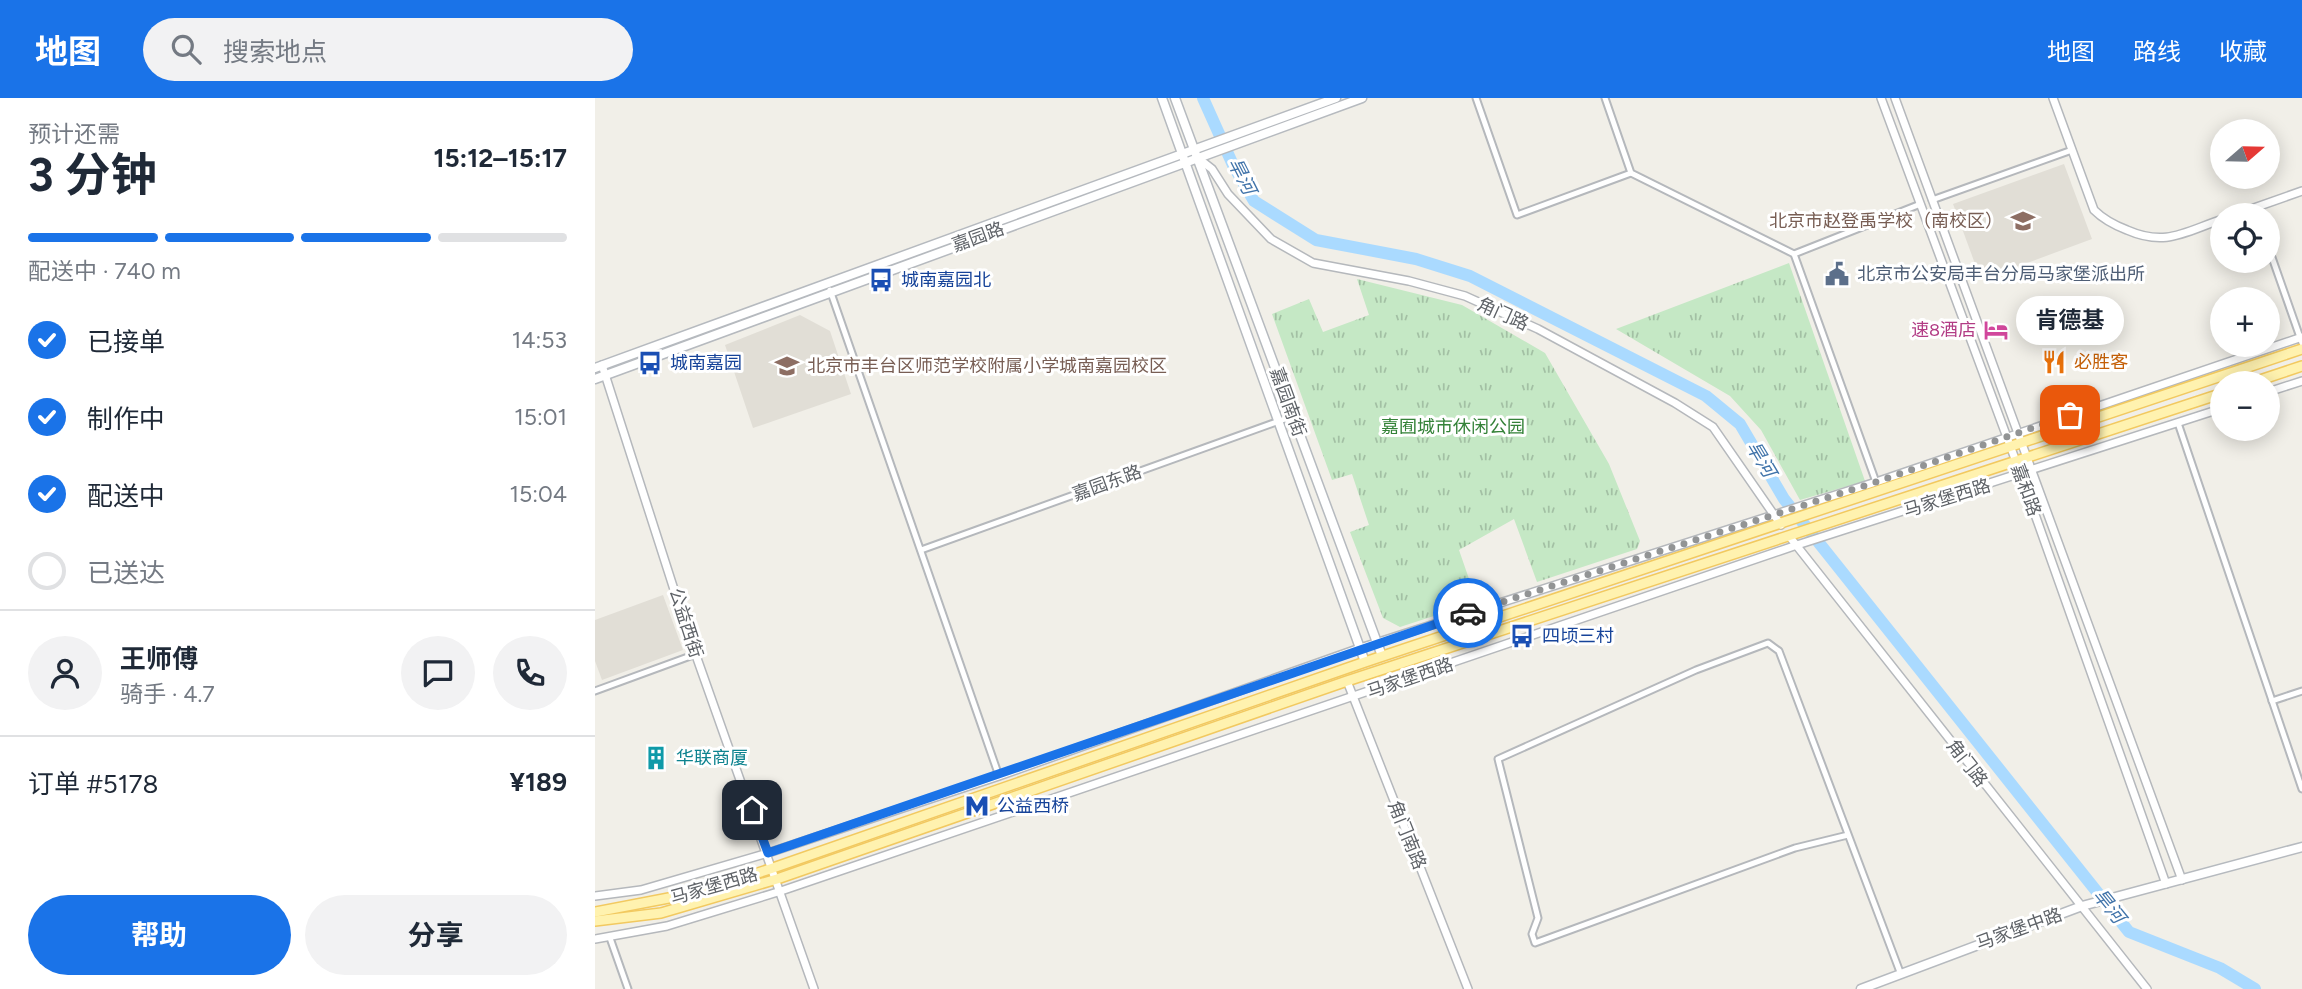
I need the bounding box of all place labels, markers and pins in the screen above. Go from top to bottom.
school or university icon: 北京市赵登禹学校（南校区） [2009,207,2037,235]
place label: 北京市赵登禹学校（南校区） [1769,210,2003,232]
public building icon: 北京市公安局丰台分局马家堡派出所 [1823,260,1851,288]
place label: 北京市公安局丰台分局马家堡派出所 [1857,263,2145,285]
bus stop icon: 城南嘉园北 [867,266,895,294]
place label: 城南嘉园北 [901,269,991,291]
callout: 肯德基 [2016,296,2124,345]
hotel icon: 速8酒店 [1982,316,2010,344]
place label: 速8酒店 [1911,319,1976,341]
restaurant icon: 必胜客 [2040,348,2068,376]
bus stop icon: 城南嘉园 [636,349,664,377]
place label: 必胜客 [2074,351,2128,373]
place label: 城南嘉园 [670,352,742,374]
school or university icon: 北京市丰台区师范学校附属小学城南嘉园校区 [773,352,801,380]
place label: 北京市丰台区师范学校附属小学城南嘉园校区 [807,355,1167,377]
pin [2040,385,2100,445]
bus stop icon: 四顷三村 [1508,622,1536,650]
place label: 四顷三村 [1542,625,1614,647]
building icon: 华联商厦 [642,744,670,772]
place label: 华联商厦 [676,747,748,769]
pin [722,780,782,840]
metro station icon: 公益西桥 [963,792,991,820]
place label: 公益西桥 [997,795,1069,817]

